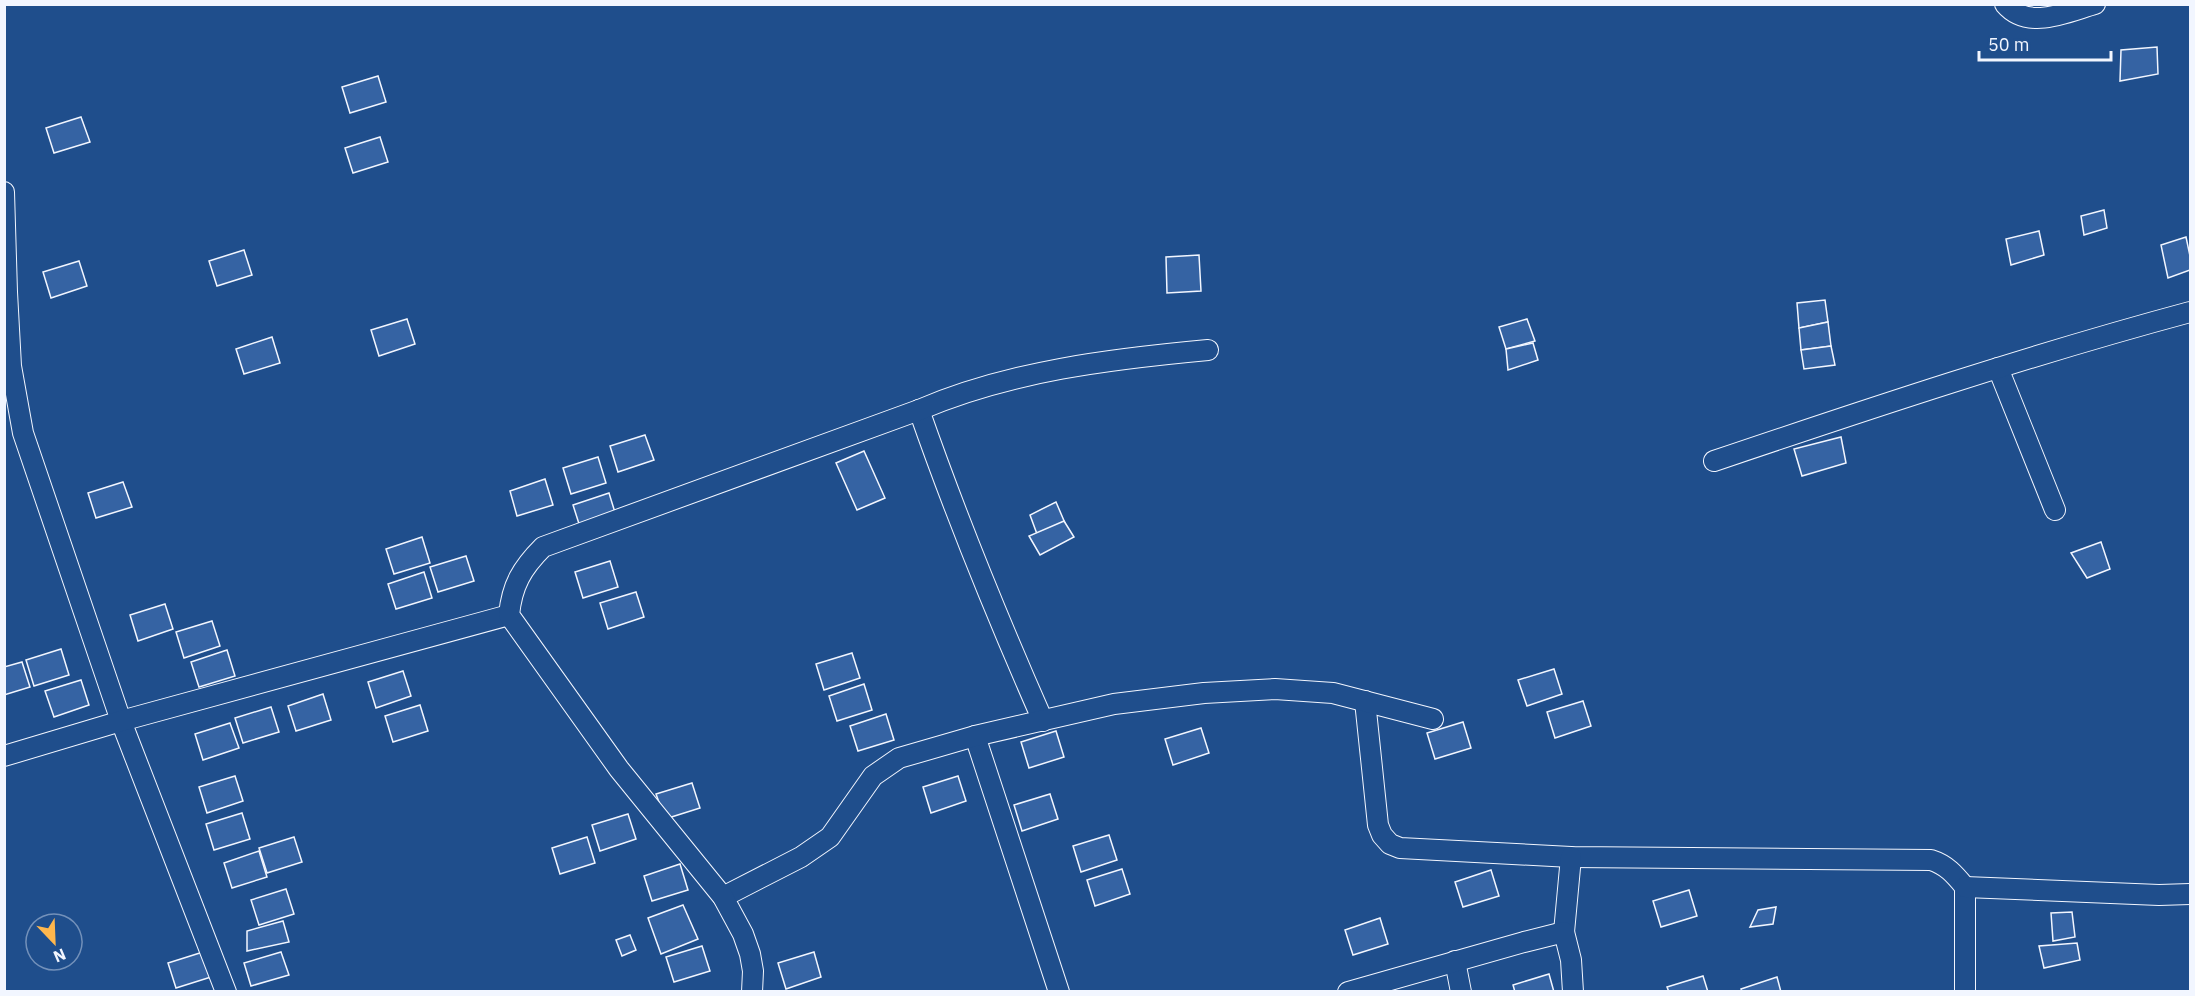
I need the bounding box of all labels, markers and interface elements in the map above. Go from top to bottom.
scale bar [1979,24,2111,62]
text: 50 m [1988,33,2030,56]
north arrow [24,912,84,972]
text: N [51,944,69,967]

